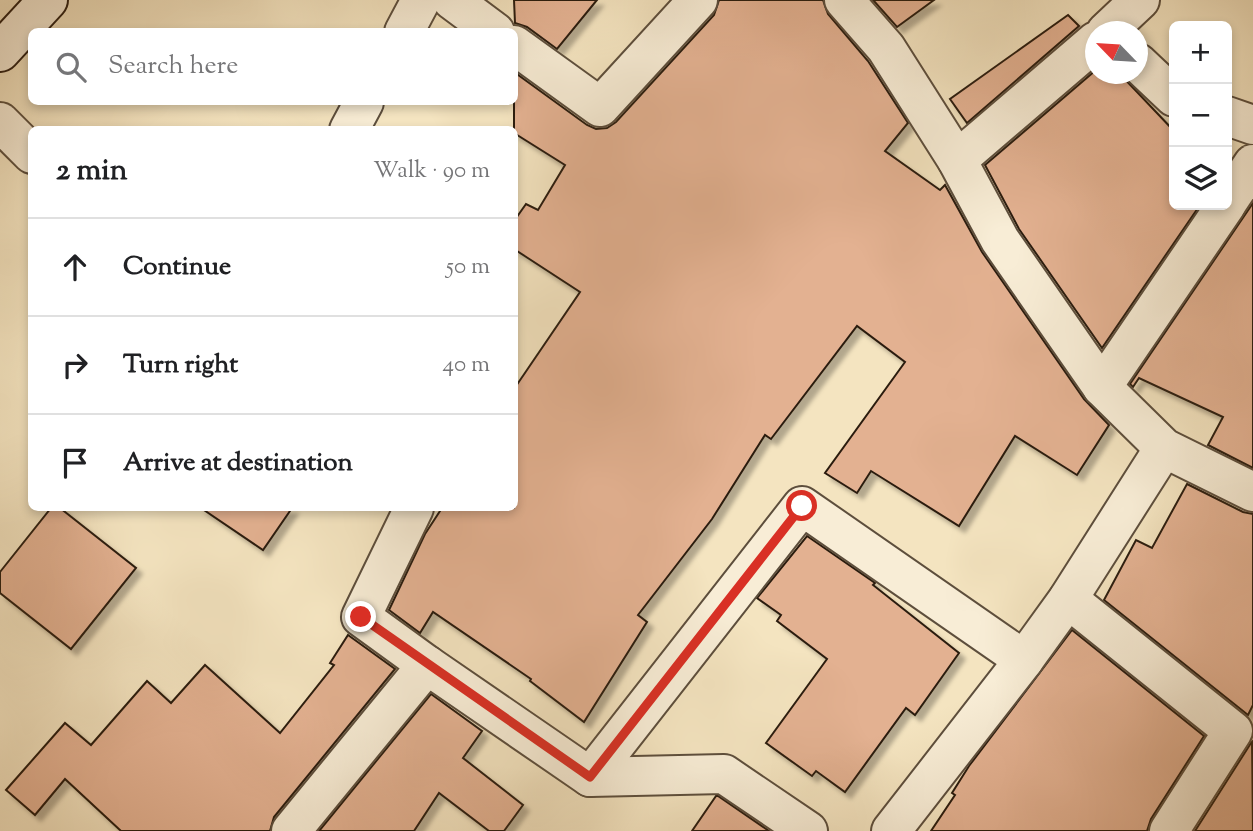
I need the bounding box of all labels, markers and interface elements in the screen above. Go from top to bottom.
north arrow [1085,21,1148,84]
map controls [1169,21,1232,210]
button: + [1169,21,1232,84]
search box [28,28,518,105]
icon: search [52,48,90,86]
text: Search here [108,48,238,85]
button: − [1169,84,1232,147]
button: layers [1169,147,1232,210]
text: 2 min [56,150,128,193]
text: Walk · 90 m [373,155,490,188]
icon: ahead [56,248,94,286]
text: Continue [123,249,231,286]
text: 50 m [446,251,490,284]
icon: right [56,346,94,384]
text: Turn right [123,347,238,384]
text: 40 m [443,349,490,382]
icon: arrive [56,444,94,482]
text: Arrive at destination [123,445,353,482]
route start [786,490,817,521]
route end [345,601,376,632]

